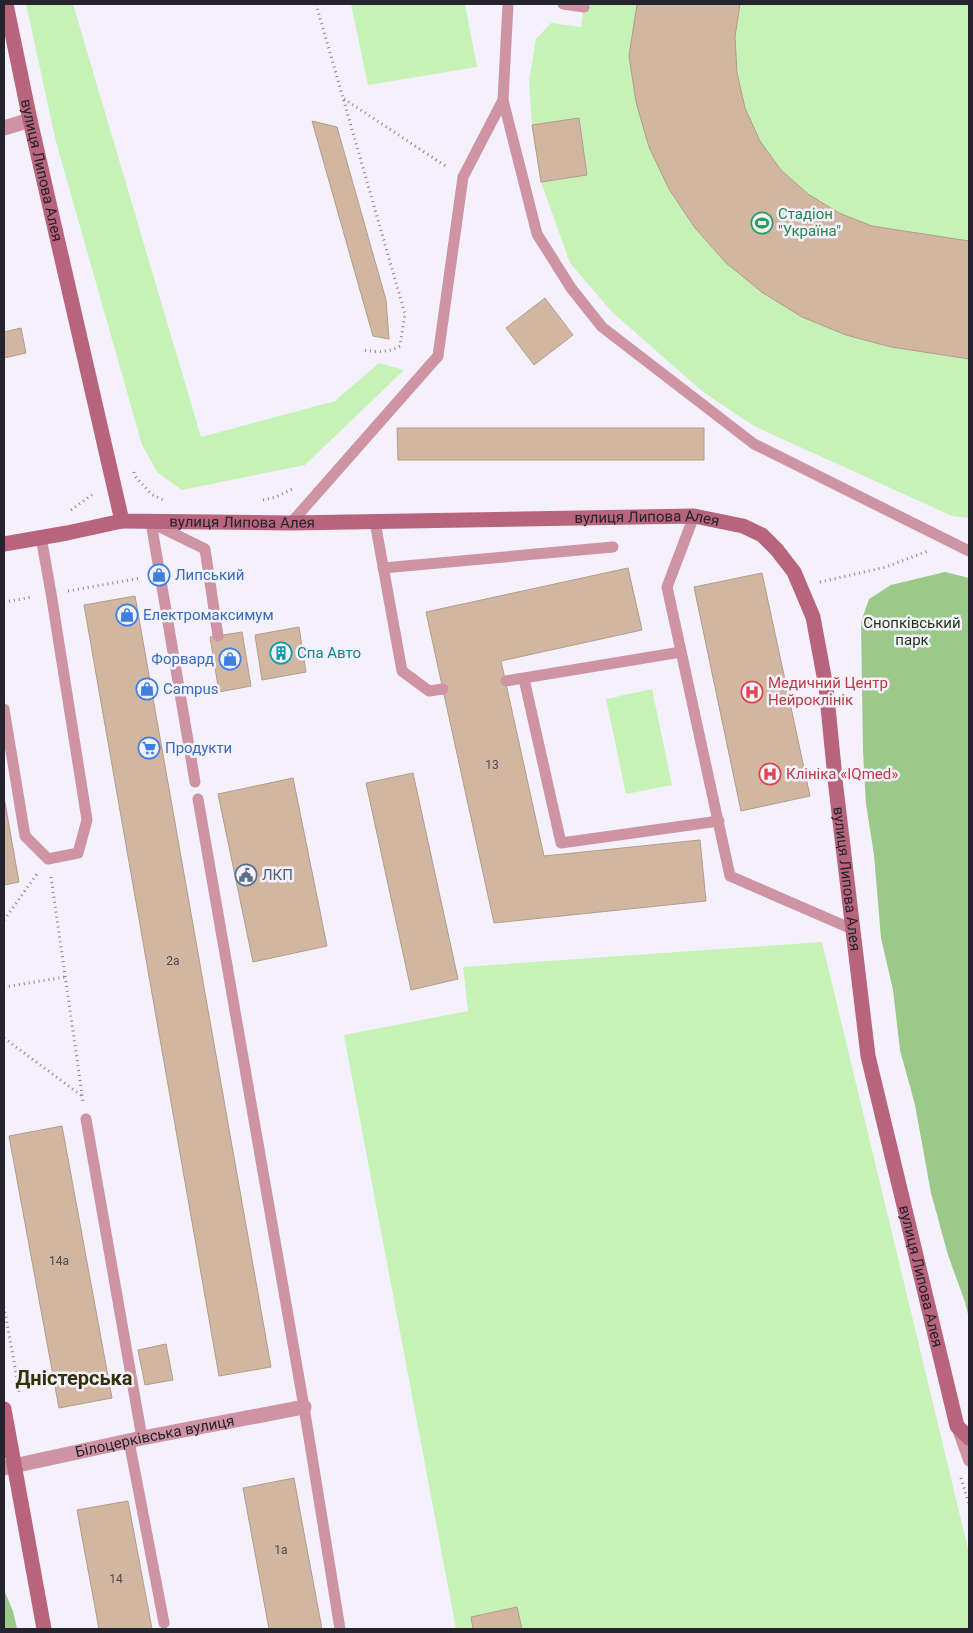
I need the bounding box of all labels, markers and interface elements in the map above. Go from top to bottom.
street label: вулиця Липова Алея [17,97,67,243]
place label: Стадіон "Україна" [778,205,841,240]
sports icon: Стадіон "Україна" [750,211,774,235]
street label: вулиця Липова Алея [574,507,721,530]
street label: вулиця Липова Алея [169,513,315,532]
shop icon: Липський [147,563,171,587]
place label: Липський [175,566,244,584]
shop icon: Електромаксимум [115,603,139,627]
place label: Електромаксимум [143,606,274,624]
park label: Снопківський парк [863,614,961,649]
building icon: Спа Авто [269,641,293,665]
place label: Спа Авто [297,644,361,662]
shop icon: Форвард [218,647,242,671]
place label: Форвард [151,650,214,668]
place label: Медичний Центр Нейроклінік [768,674,888,709]
shop icon: Campus [135,677,159,701]
place label: Campus [163,680,219,698]
hospital icon: Медичний Центр Нейроклінік [740,680,764,704]
supermarket icon: Продукти [137,736,161,760]
place label: Продукти [165,739,232,757]
house number: 13 [485,758,499,772]
hospital icon: Клініка «IQmed» [758,762,782,786]
place label: Клініка «IQmed» [786,765,898,783]
street label: вулиця Липова Алея [829,806,864,952]
public building icon: ЛКП [234,863,258,887]
place label: ЛКП [262,866,293,884]
house number: 2а [166,954,180,968]
street label: вулиця Липова Алея [895,1203,947,1349]
house number: 14а [49,1254,69,1268]
district label: Дністерська [15,1366,133,1390]
street label: Білоцерківська вулиця [73,1412,236,1461]
house number: 1а [274,1543,288,1557]
house number: 14 [109,1572,123,1586]

